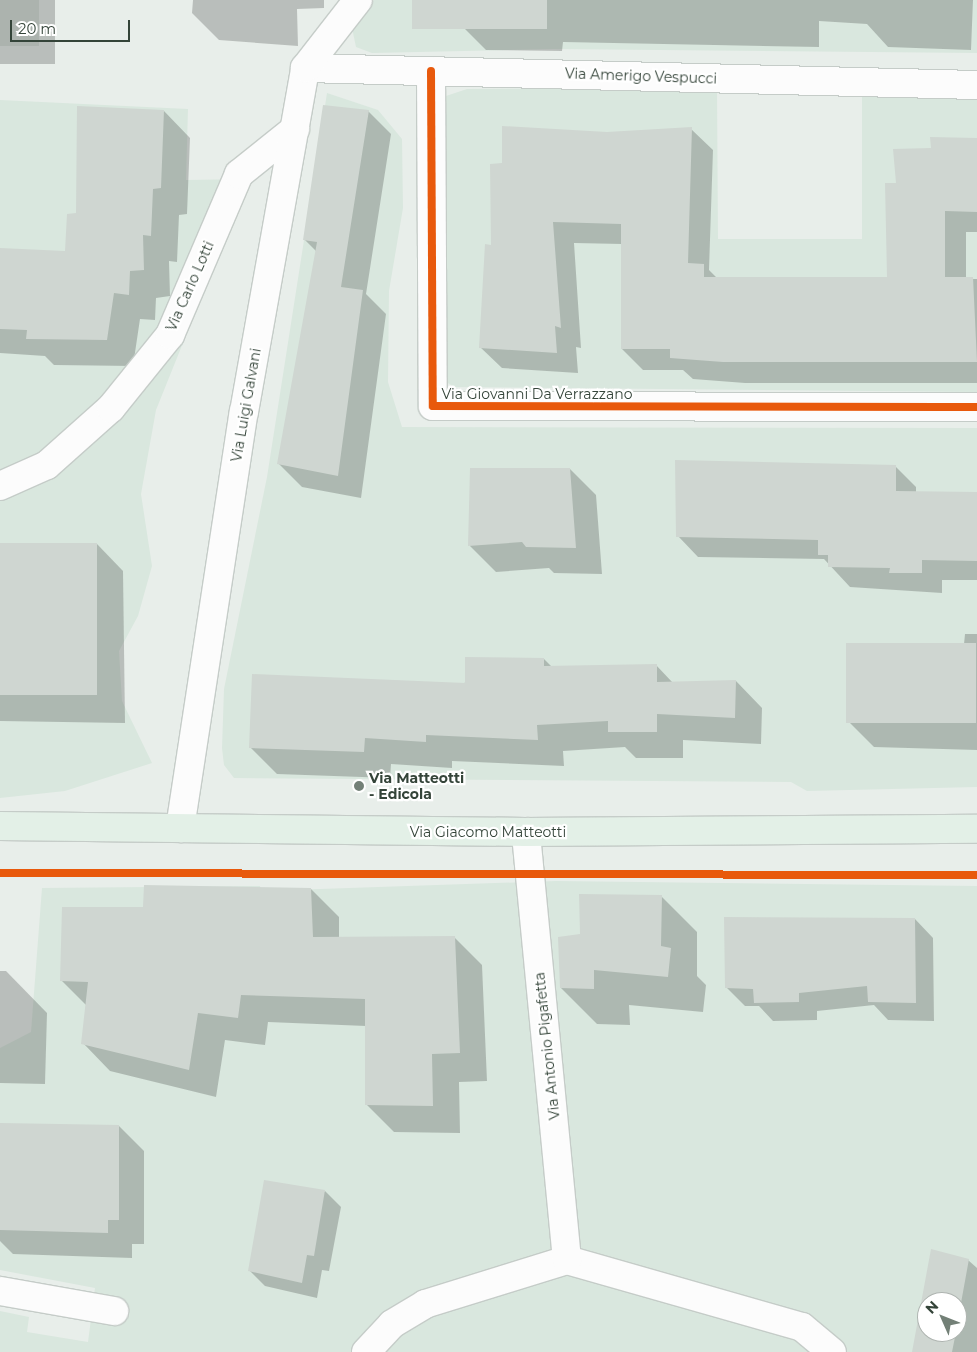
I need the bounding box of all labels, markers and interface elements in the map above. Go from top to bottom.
scale bar [12,10,132,42]
text: 20 m [18,19,56,38]
street label: Via Amerigo Vespucci [565,65,717,87]
street label: Via Carlo Lotti [163,238,217,334]
street label: Via Luigi Galvani [228,347,264,463]
street label: Via Giovanni Da Verrazzano [442,386,632,402]
place label: Via Matteotti - Edicola [369,770,464,802]
marker: Via Matteotti - Edicola [353,780,365,792]
street label: Via Giacomo Matteotti [410,824,566,840]
street label: Via Antonio Pigafetta [531,971,563,1121]
north arrow [917,1292,967,1342]
text: N [922,1297,942,1318]

